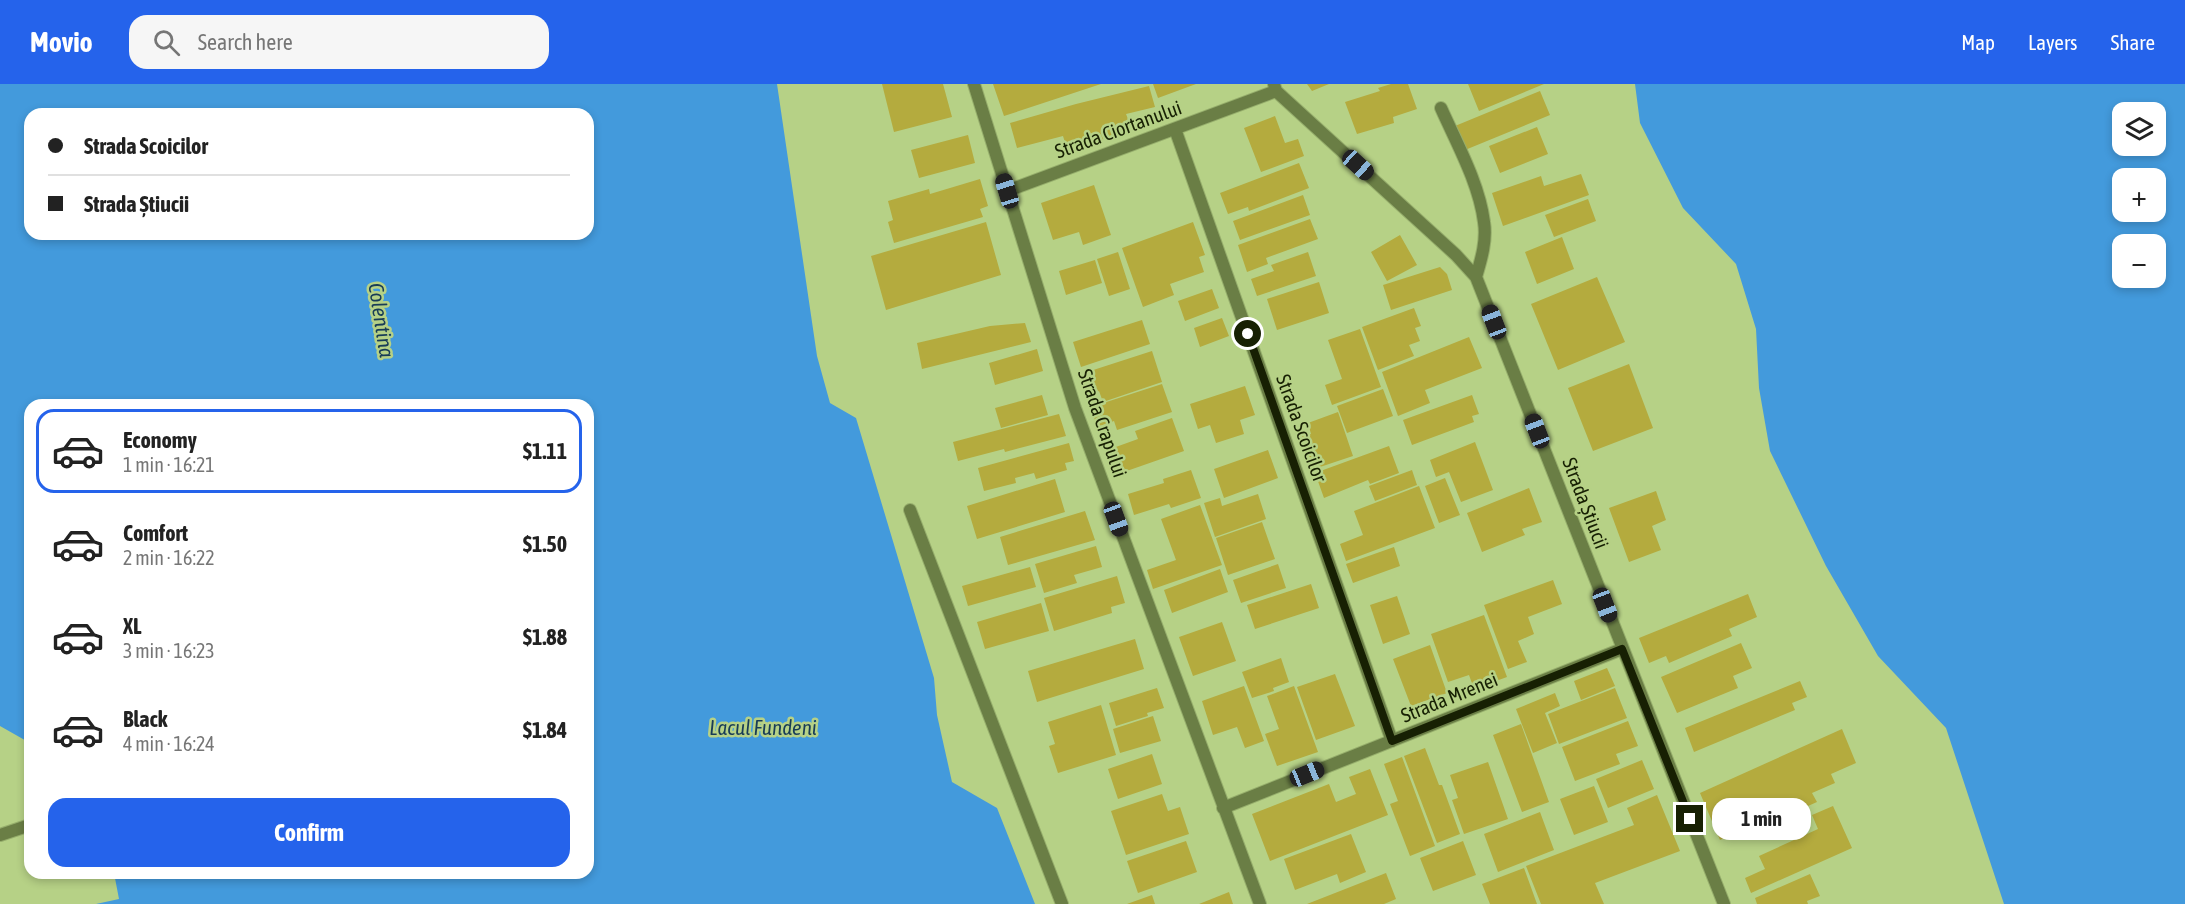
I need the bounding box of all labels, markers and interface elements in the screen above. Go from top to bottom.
search box [129,15,549,69]
text: Movio [30,26,93,58]
icon: search [150,26,183,59]
text: Search here [198,29,293,55]
text: Map [1961,30,1995,54]
text: Layers [2028,30,2078,54]
text: Share [2111,30,2155,54]
street label: Strada Ciortanului [1051,95,1185,163]
map controls [2112,102,2166,288]
button: layers [2112,102,2166,156]
text: Strada Scoicilor [84,133,208,159]
car [1339,146,1377,184]
button: + [2112,168,2166,222]
car [993,171,1021,211]
text: Strada Știucii [84,191,189,217]
button: − [2112,234,2166,288]
water label: Colentina [364,281,400,359]
car [1479,302,1509,342]
route start [1234,320,1261,347]
street label: Strada Crapului [1074,366,1132,480]
street label: Strada Scoicilor [1272,371,1332,486]
car [1522,411,1552,451]
icon: car [51,424,105,478]
text: Economy [123,427,197,453]
text: $1.11 [523,438,567,464]
text: 1 min · 16:21 [123,453,215,476]
street label: Strada Știucii [1558,454,1614,552]
car [1101,499,1131,539]
icon: car [51,517,105,571]
text: Comfort [123,520,188,546]
text: $1.50 [523,531,567,557]
text: 2 min · 16:22 [123,546,215,569]
car [1590,585,1620,625]
icon: car [51,610,105,664]
text: XL [123,613,141,639]
text: $1.88 [523,624,567,650]
text: 3 min · 16:23 [123,639,215,662]
street label: Strada Mrenei [1397,667,1501,727]
icon: car [51,703,105,757]
text: Black [123,706,167,732]
water label: Lacul Fundeni [709,715,817,739]
text: $1.84 [523,717,567,743]
text: 4 min · 16:24 [123,732,215,755]
car [1287,759,1327,789]
button: Confirm [48,798,570,867]
callout: 1 min [1711,798,1810,840]
route end [1676,805,1703,832]
text: 1 min [1741,807,1782,830]

